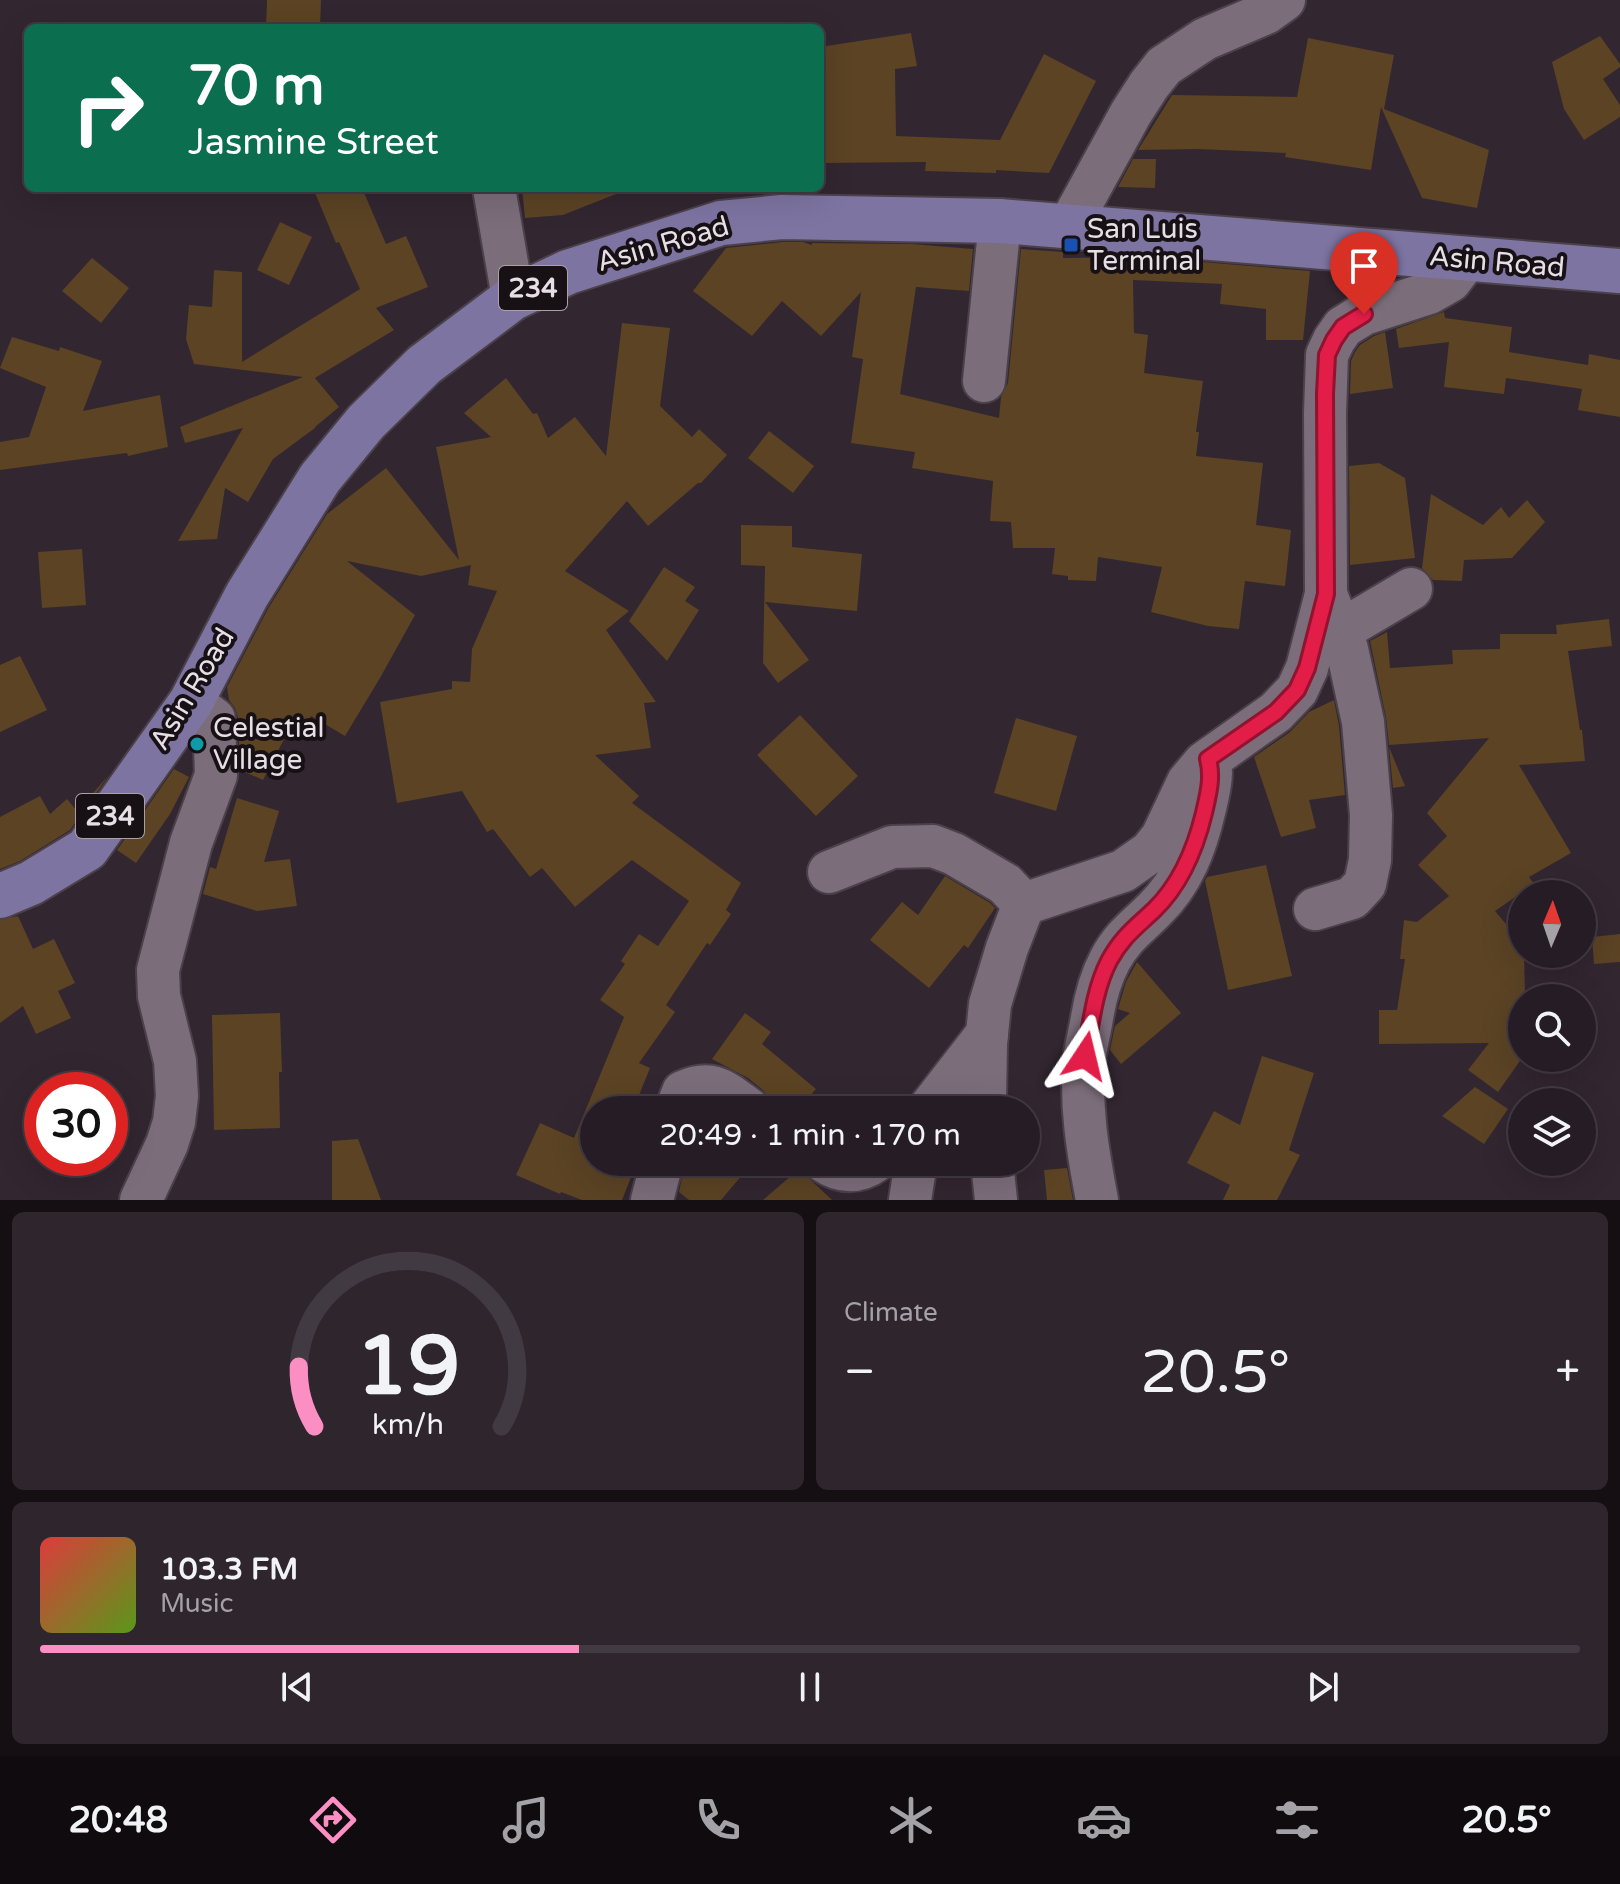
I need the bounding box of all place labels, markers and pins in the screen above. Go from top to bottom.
place label: San Luis Terminal [1087,212,1201,278]
pin [1330,232,1398,314]
marker: San Luis Terminal [1062,236,1080,254]
place label: Celestial Village [213,711,324,777]
marker: Celestial Village [188,735,206,753]

